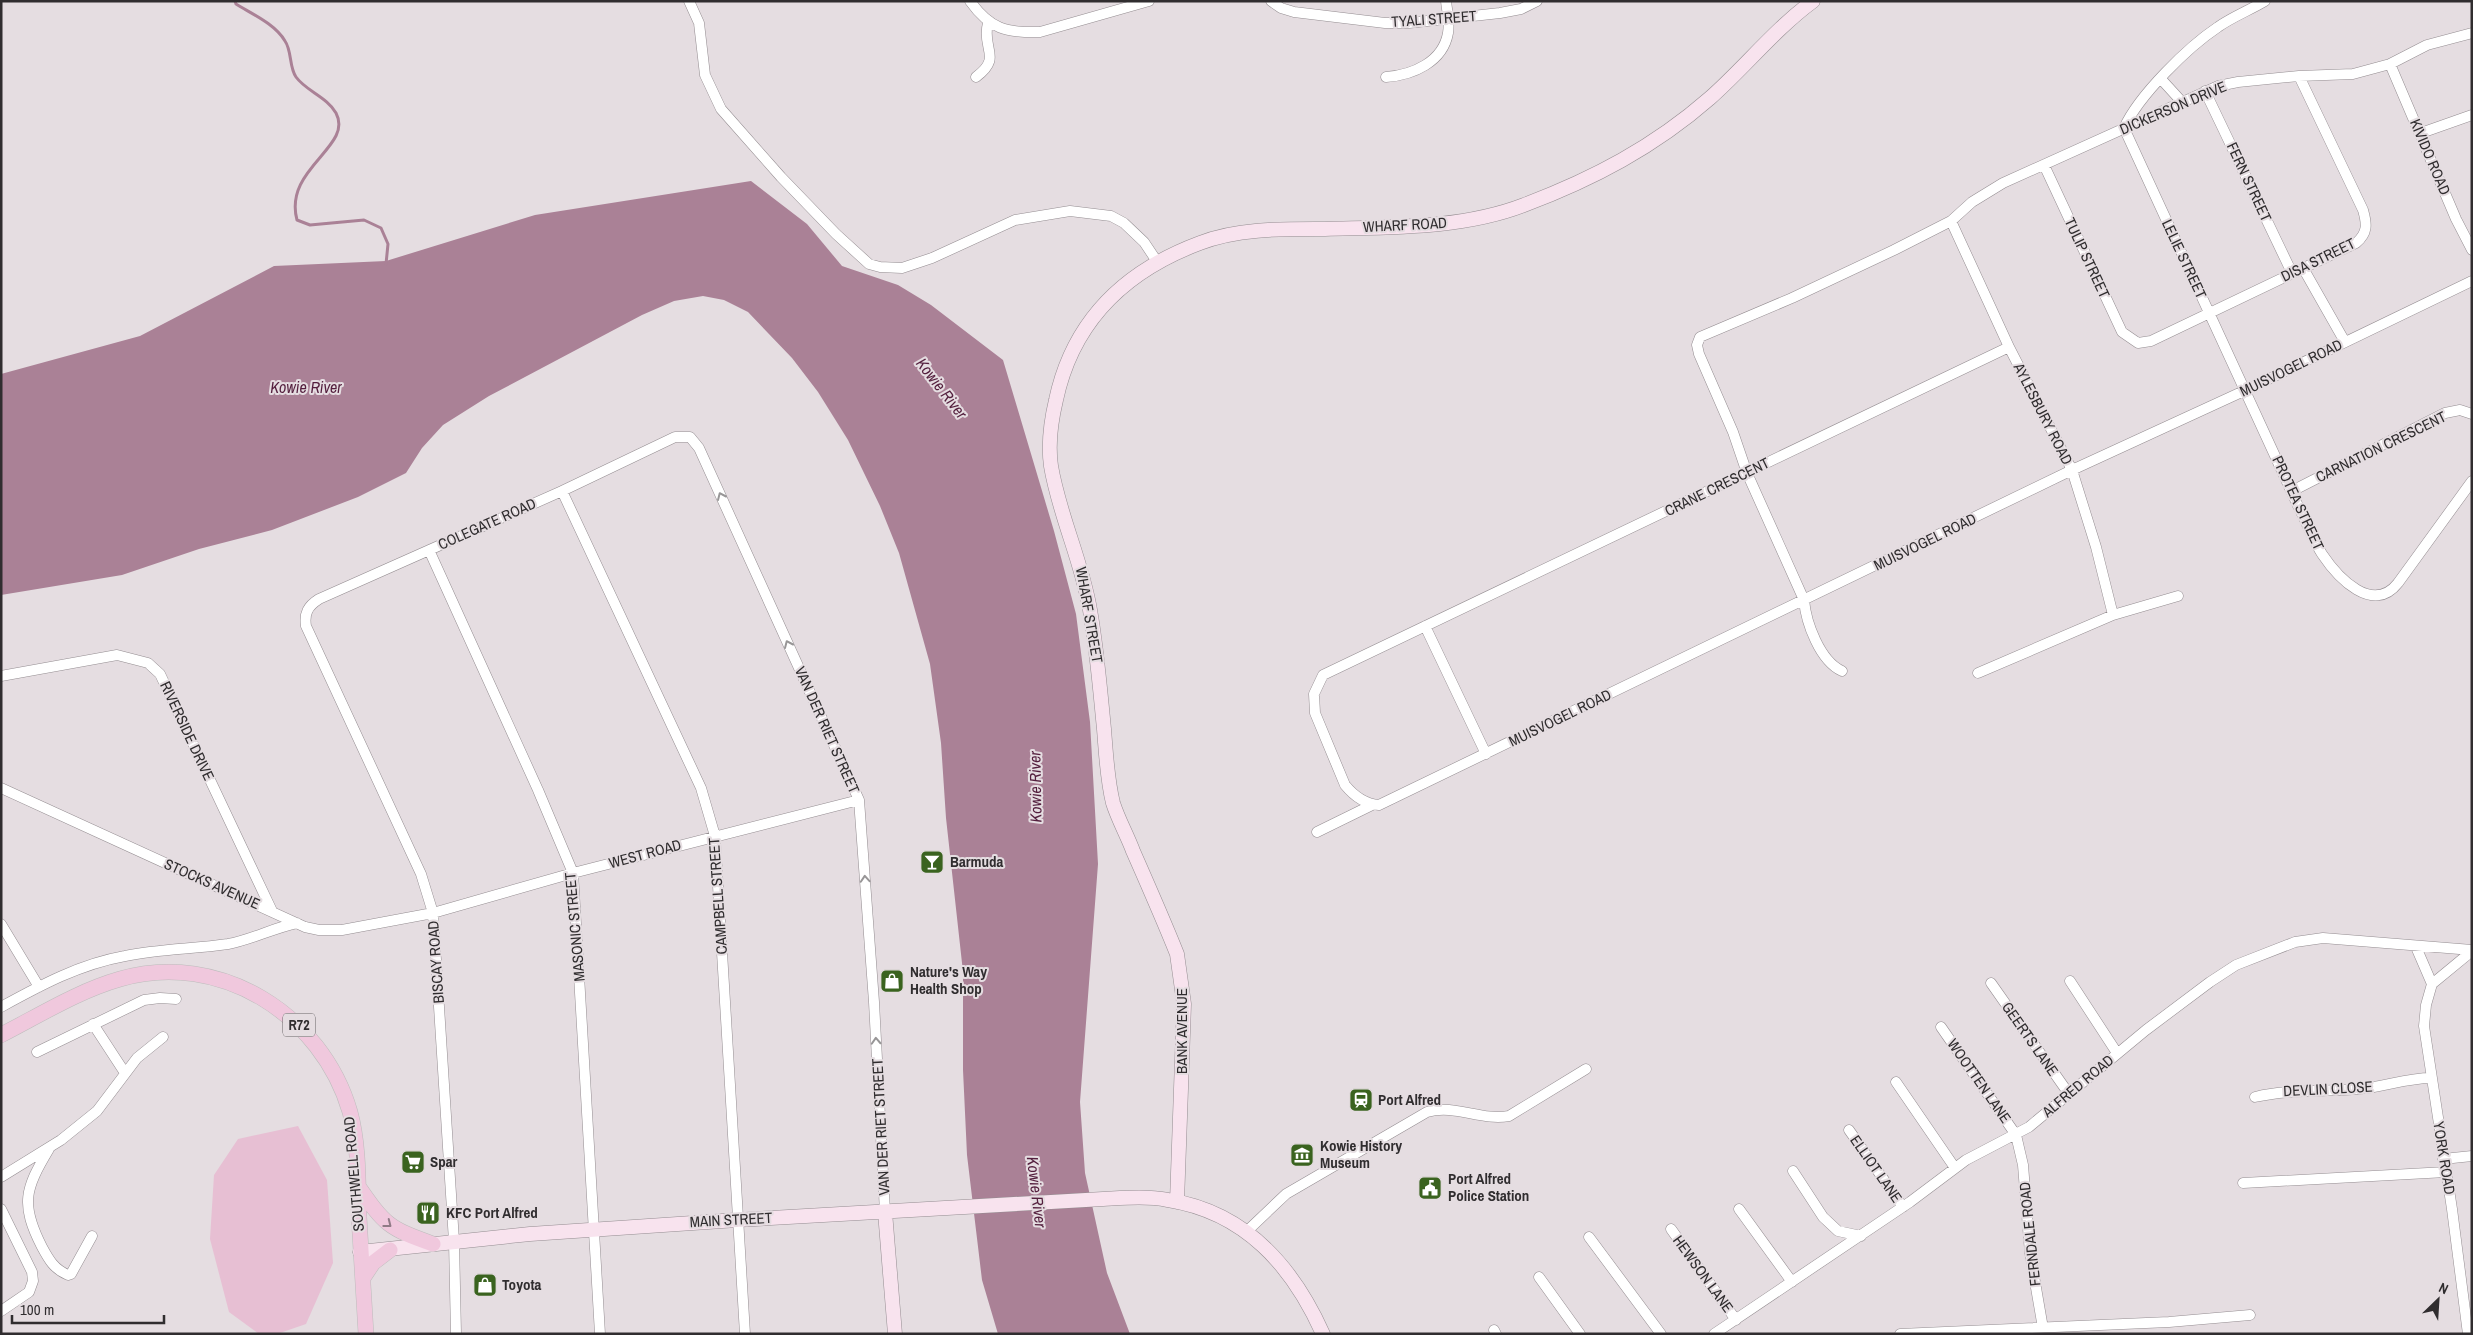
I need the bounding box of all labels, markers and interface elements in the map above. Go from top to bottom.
street label: TYALI STREET [1391,5,1478,32]
street label: DICKERSON DRIVE [2116,76,2229,140]
street label: KIVIDO ROAD [2405,116,2456,198]
street label: FERN STREET [2222,139,2277,225]
street label: WHARF ROAD [1362,212,1448,237]
street label: TULIP STREET [2060,214,2115,302]
street label: LELIE STREET [2157,216,2212,302]
street label: DISA STREET [2277,232,2359,287]
street label: MUISVOGEL ROAD [2236,334,2346,401]
water label: Kowie River [911,353,973,423]
street label: AYLESBURY ROAD [2008,358,2078,468]
water label: Kowie River [270,376,342,398]
street label: CARNATION CRESCENT [2312,406,2450,487]
street label: CRANE CRESCENT [1661,452,1773,521]
street label: PROTEA STREET [2267,452,2330,554]
one-way arrow [717,492,727,501]
street label: COLEGATE ROAD [435,493,539,554]
street label: MUISVOGEL ROAD [1870,508,1980,575]
street label: WHARF STREET [1071,565,1108,665]
one-way arrow [784,640,795,649]
street label: VAN DER RIET STREET [790,663,865,797]
street label: RIVERSIDE DRIVE [155,678,220,784]
street label: MUISVOGEL ROAD [1505,684,1615,751]
water label: Kowie River [1023,750,1047,823]
street label: WEST ROAD [606,834,684,873]
street label: CAMPBELL STREET [703,836,732,955]
bar icon: Barmuda [919,849,945,875]
place label: Barmuda [950,851,1003,872]
street label: STOCKS AVENUE [161,853,263,914]
street label: MASONIC STREET [559,871,590,982]
one-way arrow [860,875,871,883]
street label: BISCAY ROAD [422,920,449,1004]
place label: Nature's Way Health Shop [910,961,987,999]
shop icon: Nature's Way Health Shop [879,968,905,994]
street label: BANK AVENUE [1171,988,1192,1074]
street label: GEERTS LANE [1997,997,2064,1080]
road number: R72 [283,1014,315,1036]
street label: WOOTTEN LANE [1943,1034,2016,1127]
one-way arrow [871,1037,882,1045]
street label: ALFRED ROAD [2037,1049,2118,1122]
street label: VAN DER RIET STREET [866,1058,895,1196]
street label: DEVLIN CLOSE [2283,1076,2373,1101]
station icon: Port Alfred [1348,1087,1374,1113]
place label: Port Alfred [1378,1089,1441,1110]
street label: SOUTHWELL ROAD [338,1116,369,1232]
street label: YORK ROAD [2428,1120,2461,1196]
street label: ELLIOT LANE [1846,1131,1907,1207]
place label: Kowie History Museum [1320,1135,1402,1173]
museum icon: Kowie History Museum [1289,1142,1315,1168]
supermarket icon: Spar [400,1149,426,1175]
place label: Spar [430,1151,458,1172]
water label: Kowie River [1022,1155,1052,1229]
place label: Port Alfred Police Station [1448,1168,1529,1206]
public building icon: Port Alfred Police Station [1417,1175,1443,1201]
street label: FERNDALE ROAD [2014,1181,2045,1287]
restaurant icon: KFC Port Alfred [415,1200,441,1226]
place label: KFC Port Alfred [446,1202,538,1223]
street label: MAIN STREET [689,1207,773,1232]
one-way arrow [382,1218,391,1226]
street label: HEWSON LANE [1668,1231,1739,1317]
shop icon: Toyota [472,1272,498,1298]
place label: Toyota [502,1274,542,1295]
north arrow [2413,1275,2463,1325]
text: N [2436,1278,2451,1298]
scale bar [12,1292,165,1324]
text: 100 m [20,1299,54,1320]

